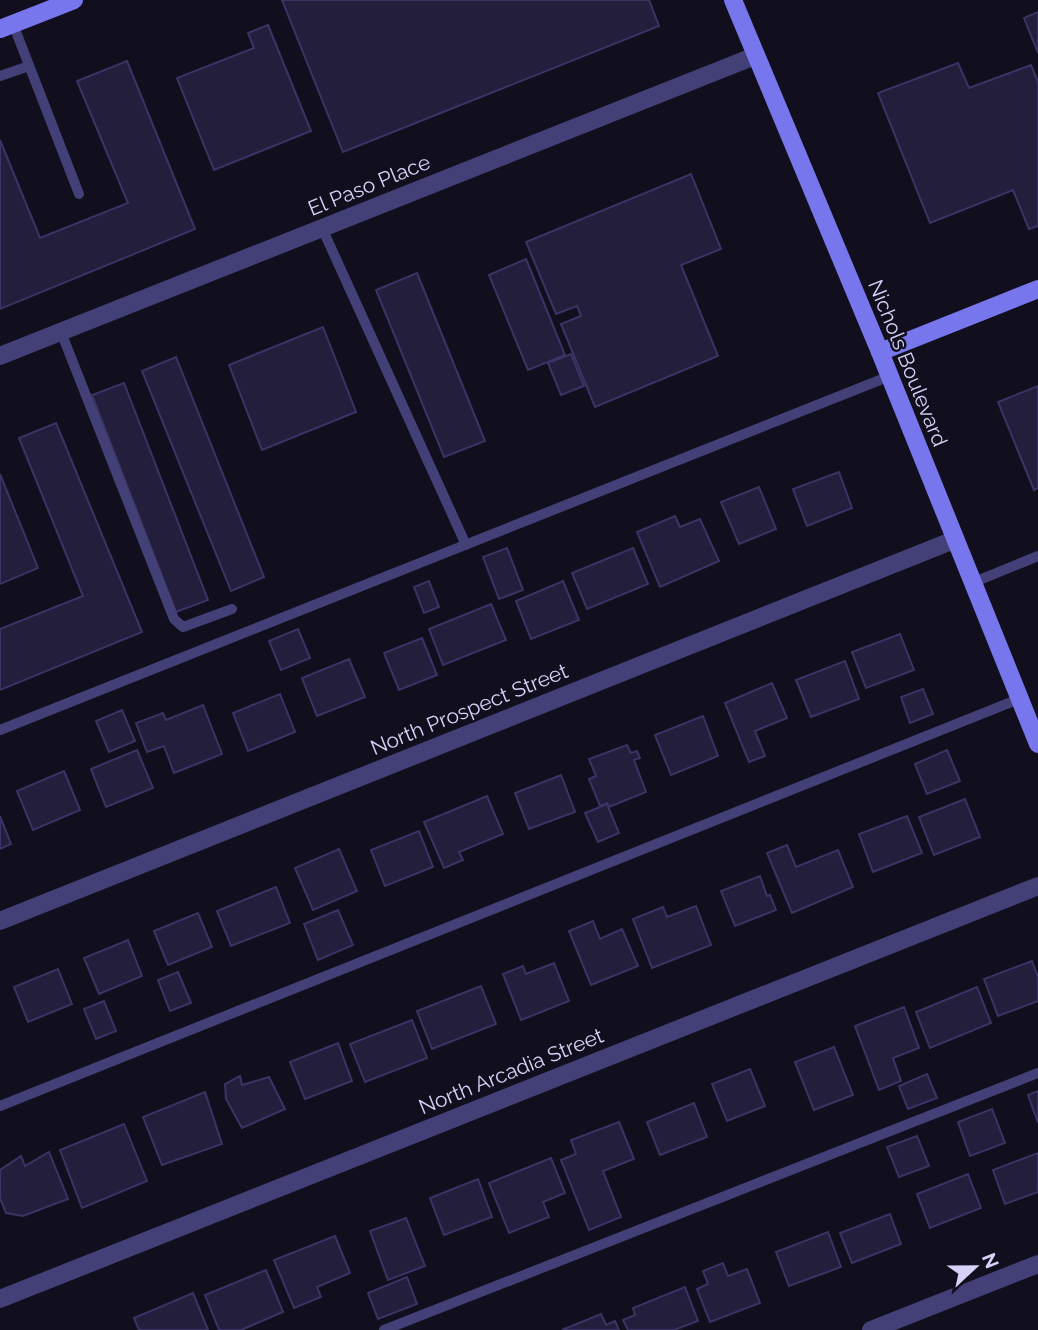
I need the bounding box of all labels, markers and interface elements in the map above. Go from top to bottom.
street label: El Paso Place [304,149,434,221]
street label: Nichols Boulevard [863,276,953,450]
street label: North Prospect Street [367,658,571,760]
street label: North Arcadia Street [415,1023,607,1119]
north arrow [940,1232,1010,1302]
text: N [978,1250,1004,1271]

